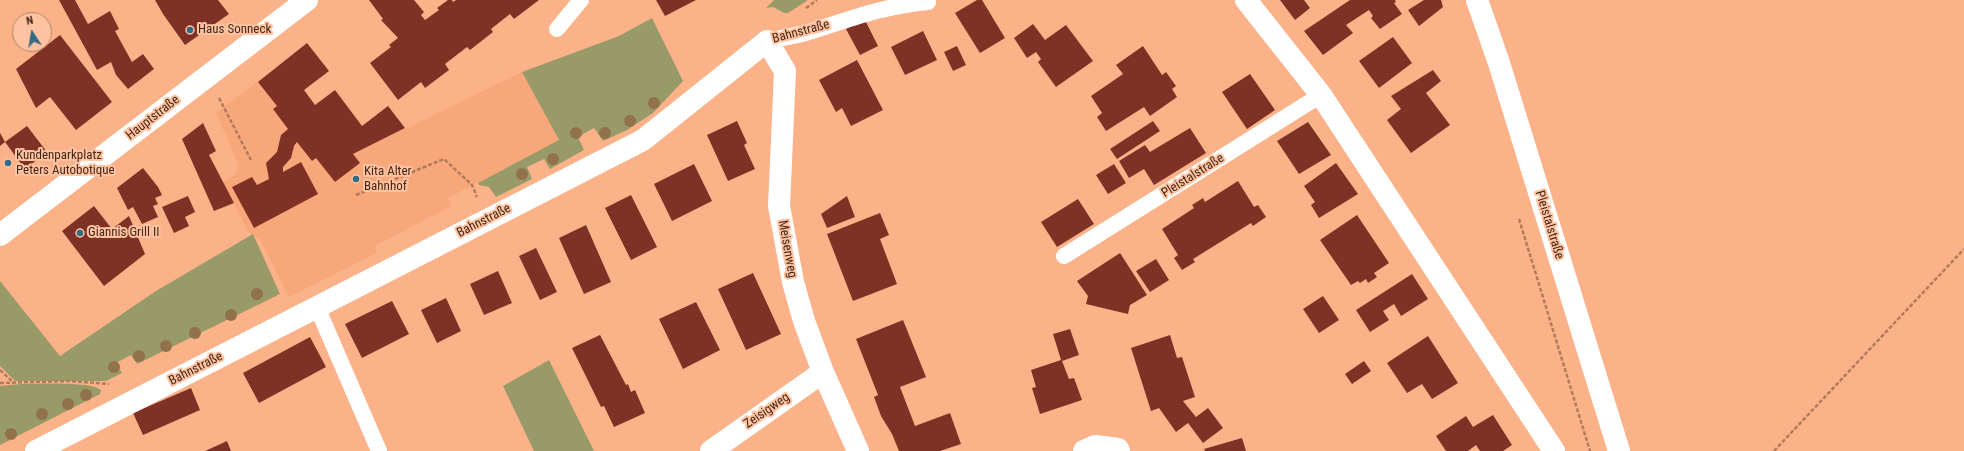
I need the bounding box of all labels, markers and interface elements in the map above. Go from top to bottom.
north arrow [12,12,52,52]
text: N [25,14,34,28]
street label: Bahnstraße [771,17,831,47]
place label: Haus Sonneck [198,22,271,38]
marker: Haus Sonneck [185,25,195,35]
street label: Hauptstraße [123,92,183,144]
place label: Kundenparkplatz Peters Autobotique [16,148,115,179]
street label: Pleistalstraße [1159,151,1227,201]
marker: Kundenparkplatz Peters Autobotique [3,158,13,168]
place label: Kita Alter Bahnhof [364,164,412,195]
marker: Kita Alter Bahnhof [351,174,361,184]
street label: Pleistalstraße [1531,189,1567,261]
street label: Bahnstraße [454,201,514,241]
street label: Meisenweg [774,219,800,279]
place label: Giannis Grill II [88,225,159,241]
marker: Giannis Grill II [75,228,85,238]
street label: Bahnstraße [166,349,226,389]
street label: Zeisigweg [741,390,793,432]

